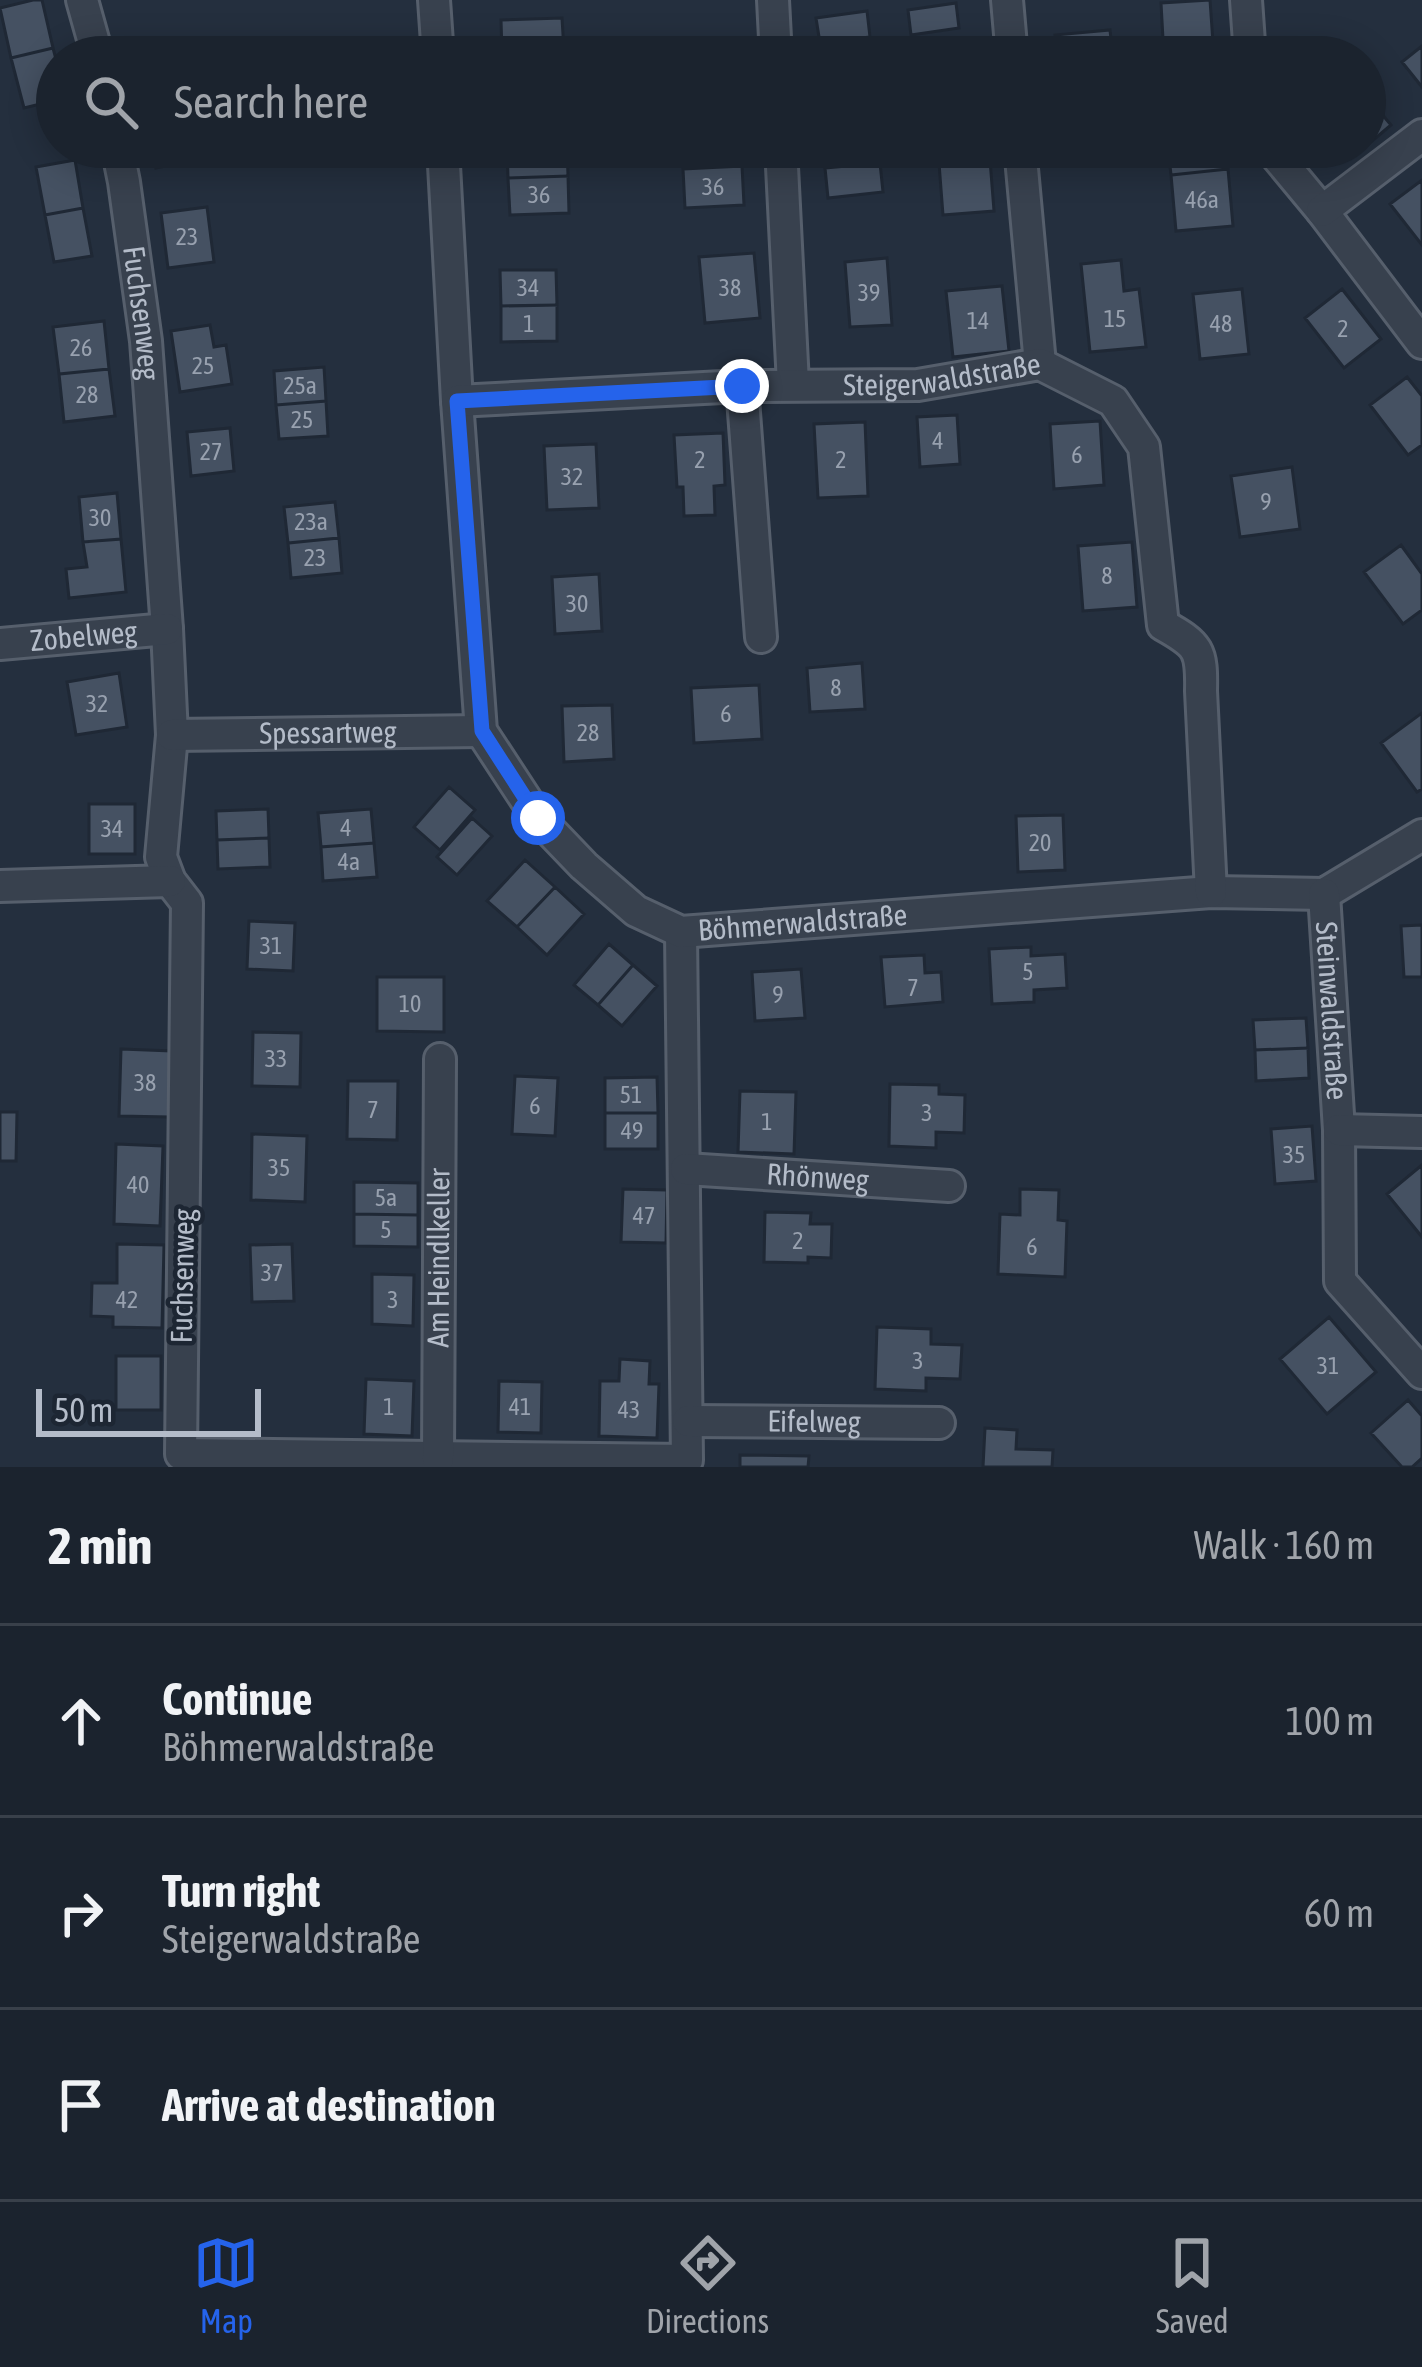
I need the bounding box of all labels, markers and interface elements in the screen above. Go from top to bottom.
search box [36,36,1386,168]
icon: search [78,69,144,135]
text: Search here [174,76,368,128]
house number: 36 [702,173,724,200]
house number: 36 [528,181,550,208]
house number: 46a [1185,186,1219,213]
house number: 23 [176,223,198,250]
street label: Fuchsenweg [117,244,167,381]
house number: 34 [517,274,539,301]
house number: 38 [719,274,741,301]
house number: 39 [858,279,880,306]
house number: 15 [1104,305,1126,332]
house number: 14 [967,307,989,334]
house number: 1 [523,310,535,337]
house number: 48 [1210,310,1232,337]
house number: 2 [1337,315,1349,342]
house number: 26 [70,334,92,361]
street label: Steigerwaldstraße [843,346,1043,401]
house number: 25 [192,352,214,379]
route end [715,359,769,413]
house number: 25a [283,372,317,399]
house number: 28 [76,381,98,408]
house number: 25 [291,406,313,433]
house number: 4 [932,427,944,454]
house number: 27 [200,438,222,465]
house number: 6 [1071,441,1083,468]
house number: 2 [694,446,706,473]
house number: 2 [835,446,847,473]
house number: 32 [561,463,583,490]
house number: 9 [1260,488,1272,515]
house number: 30 [89,504,111,531]
house number: 23a [294,508,328,535]
house number: 23 [304,544,326,571]
house number: 8 [1101,562,1113,589]
house number: 30 [566,590,588,617]
street label: Zobelweg [29,614,139,657]
house number: 8 [830,674,842,701]
house number: 32 [86,690,108,717]
house number: 6 [720,700,732,727]
street label: Spessartweg [259,714,397,750]
house number: 28 [577,719,599,746]
route start [511,791,565,845]
house number: 4 [340,814,352,841]
house number: 34 [101,815,123,842]
house number: 20 [1029,829,1051,856]
house number: 4a [338,848,360,875]
street label: Böhmerwaldstraße [697,897,908,947]
street label: Steinwaldstraße [1310,920,1355,1101]
house number: 31 [260,932,282,959]
house number: 5 [1022,958,1034,985]
house number: 7 [907,974,919,1001]
house number: 9 [772,981,784,1008]
house number: 10 [399,990,421,1017]
house number: 33 [265,1045,287,1072]
house number: 38 [134,1069,156,1096]
house number: 51 [620,1081,642,1108]
house number: 6 [529,1092,541,1119]
house number: 7 [367,1096,379,1123]
house number: 3 [921,1099,933,1126]
house number: 1 [761,1108,773,1135]
house number: 49 [621,1117,643,1144]
house number: 35 [1283,1141,1305,1168]
house number: 35 [268,1154,290,1181]
street label: Rhönweg [766,1156,870,1197]
street label: Am Heindlkeller [421,1167,455,1348]
house number: 40 [127,1171,149,1198]
house number: 5a [375,1184,397,1211]
house number: 47 [633,1202,655,1229]
street label: Fuchsenweg [164,1208,200,1344]
house number: 5 [380,1216,392,1243]
house number: 2 [792,1227,804,1254]
house number: 6 [1026,1233,1038,1260]
house number: 37 [261,1259,283,1286]
house number: 42 [116,1286,138,1313]
house number: 3 [387,1286,399,1313]
house number: 3 [912,1347,924,1374]
house number: 31 [1317,1352,1339,1379]
scale bar [36,1383,261,1436]
text: 50 m [54,1391,113,1429]
house number: 1 [383,1393,395,1420]
house number: 41 [509,1393,531,1420]
house number: 43 [618,1396,640,1423]
street label: Eifelweg [767,1404,861,1438]
text: 2 min [48,1516,152,1575]
text: Walk · 160 m [1194,1523,1374,1567]
text: Continue [162,1673,313,1725]
icon: ahead [48,1688,114,1754]
text: 100 m [1286,1699,1374,1743]
text: Böhmerwaldstraße [162,1725,434,1769]
text: Turn right [162,1865,320,1917]
icon: right [48,1880,114,1946]
text: 60 m [1304,1891,1374,1935]
text: Steigerwaldstraße [162,1917,420,1961]
icon: arrive [48,2072,114,2138]
text: Arrive at destination [162,2079,496,2131]
tab: Map [193,2230,259,2340]
tab: Directions [646,2230,769,2340]
tab: Saved [1156,2230,1229,2340]

